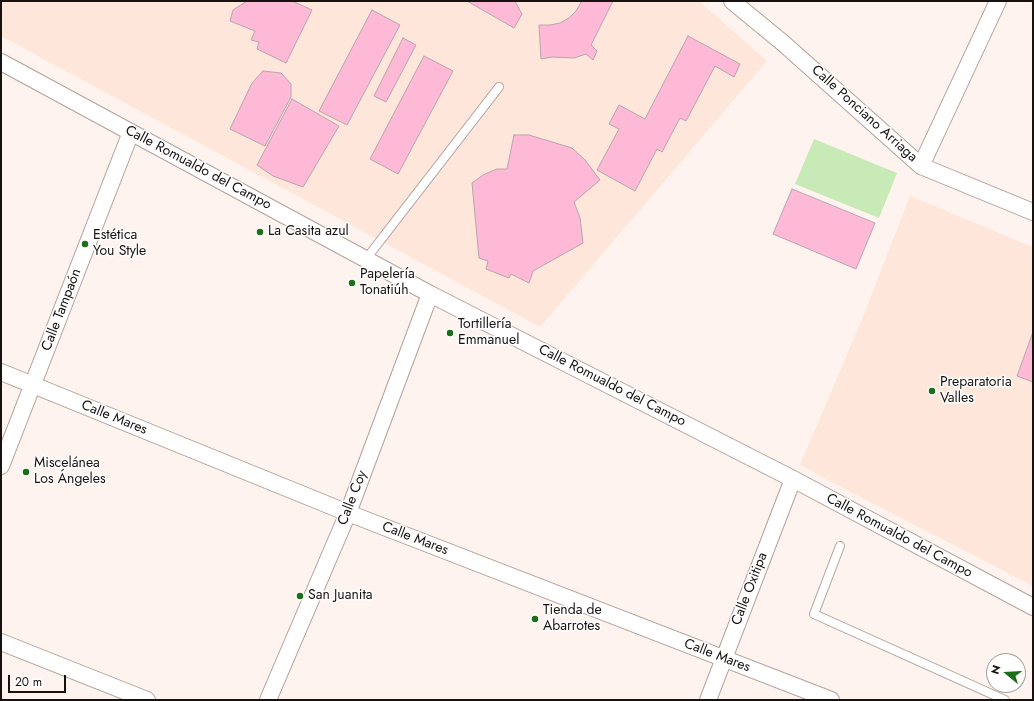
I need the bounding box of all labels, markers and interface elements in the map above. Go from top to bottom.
street label: Calle Ponciano Arriaga [808,62,920,166]
street label: Calle Romualdo del Campo [122,122,274,214]
place label: La Casita azul [268,224,349,240]
marker: La Casita azul [255,227,265,237]
place label: Estética You Style [93,228,146,260]
marker: Estética You Style [80,239,90,249]
street label: Calle Tampaón [39,267,85,353]
place label: Papelería Tonatiúh [360,267,415,300]
marker: Papelería Tonatiúh [347,278,357,288]
place label: Tortillería Emmanuel [458,317,519,350]
marker: Tortillería Emmanuel [445,328,455,338]
street label: Calle Romualdo del Campo [535,341,689,431]
place label: Preparatoria Valles [940,375,1012,408]
marker: Preparatoria Valles [927,386,937,396]
street label: Calle Mares [79,397,149,439]
place label: Miscelánea Los Ángeles [34,456,106,488]
marker: Miscelánea Los Ángeles [21,467,31,477]
street label: Calle Coy [335,468,371,528]
street label: Calle Romualdo del Campo [823,490,975,582]
street label: Calle Mares [379,519,451,559]
street label: Calle Oxitipa [728,550,772,628]
place label: San Juanita [308,588,372,604]
marker: San Juanita [295,591,305,601]
place label: Tienda de Abarrotes [543,603,602,636]
marker: Tienda de Abarrotes [530,614,540,624]
street label: Calle Mares [681,636,753,676]
north arrow [986,653,1026,693]
text: N [987,663,1004,676]
scale bar [10,667,68,693]
text: 20 m [15,673,42,691]

